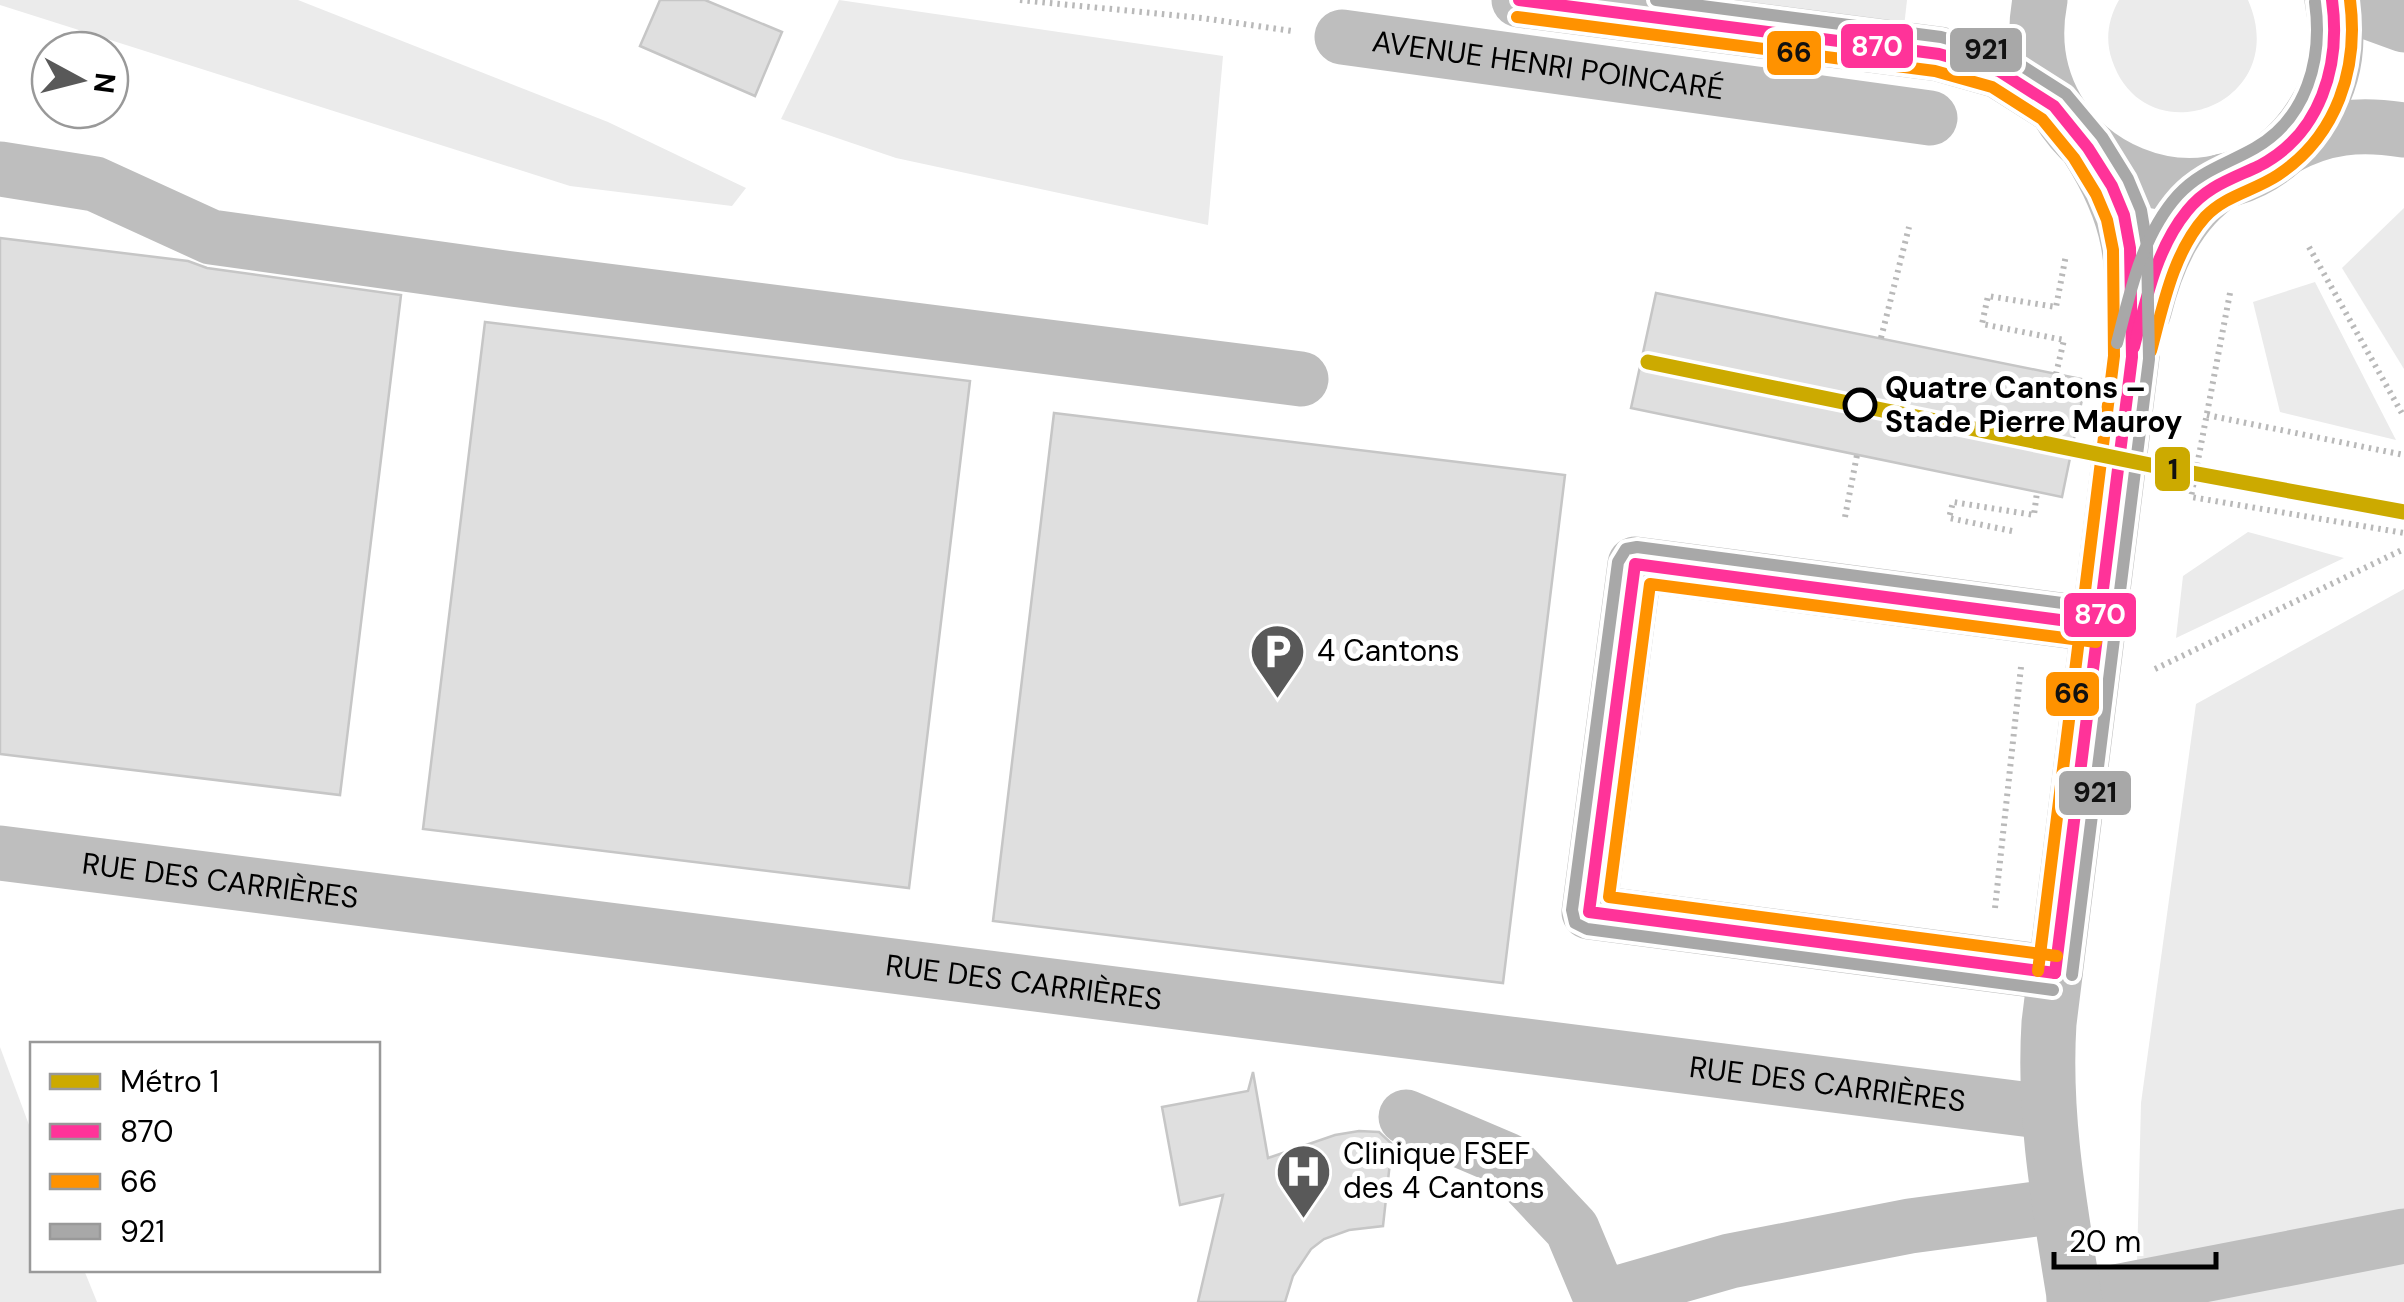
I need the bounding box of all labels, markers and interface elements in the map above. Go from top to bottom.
street label: AVENUE HENRI POINCARÉ [1370,21,1726,108]
line badge: 870 [1839,22,1915,70]
line badge: 921 [1948,26,2024,74]
text: 870 [1851,28,1903,65]
line badge: 66 [1765,29,1823,77]
north arrow [30,30,130,130]
text: 921 [1964,31,2008,68]
text: 66 [1776,34,1812,71]
text: N [85,71,124,95]
place label: Quatre Cantons – Stade Pierre Mauroy [1885,368,2182,441]
marker: Quatre Cantons – Stade Pierre Mauroy [1844,389,1876,421]
line badge: 1 [2153,445,2192,493]
text: 1 [2168,451,2178,488]
line badge: 870 [2062,591,2138,639]
text: 870 [2074,596,2126,633]
parking icon: 4 Cantons [1248,621,1308,700]
place label: 4 Cantons [1317,631,1460,670]
line badge: 66 [2044,670,2101,718]
text: 66 [2054,675,2090,712]
line badge: 921 [2057,769,2133,817]
text: 921 [2073,774,2117,811]
street label: RUE DES CARRIÈRES [80,844,361,917]
street label: RUE DES CARRIÈRES [883,945,1164,1019]
legend [30,1042,380,1272]
street label: RUE DES CARRIÈRES [1687,1047,1968,1121]
text: Métro 1 [120,1062,219,1101]
text: 870 [120,1112,174,1151]
place label: Clinique FSEF des 4 Cantons [1343,1134,1545,1207]
hospital icon: Clinique FSEF des 4 Cantons [1274,1141,1334,1220]
text: 66 [120,1162,158,1201]
scale bar [2054,1207,2216,1269]
text: 921 [120,1212,165,1251]
text: 20 m [2069,1222,2141,1261]

